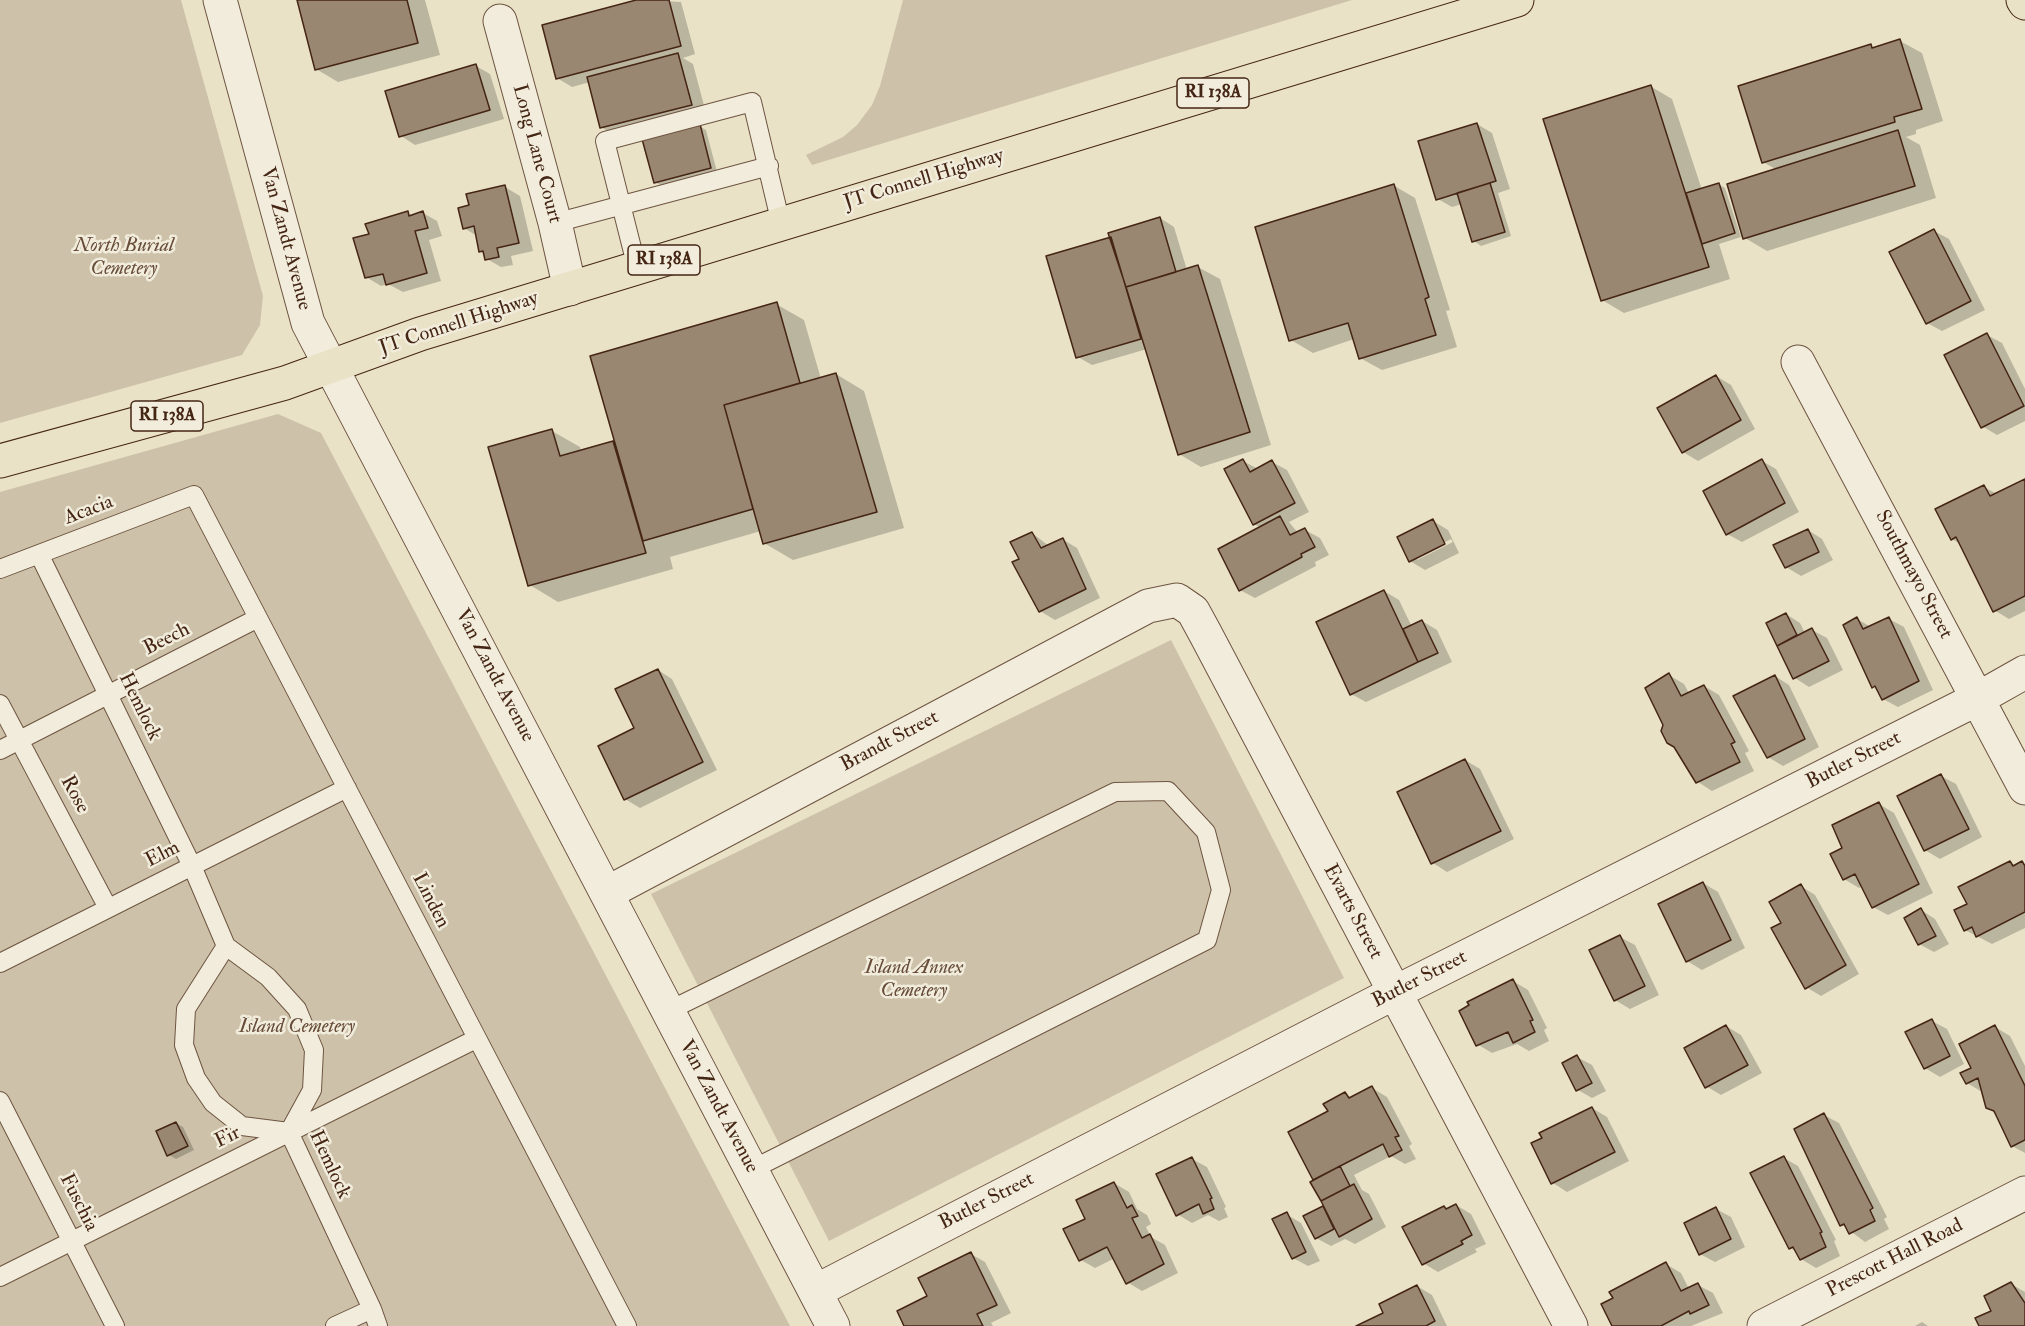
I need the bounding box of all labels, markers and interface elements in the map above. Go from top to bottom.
road number: RI 138A [1177,78,1249,108]
street label: Long Lane Court [506,82,566,226]
street label: JT Connell Highway [841,144,1007,216]
street label: Van Zandt Avenue [254,165,316,313]
park label: North Burial Cemetery [74,235,174,282]
road number: RI 138A [628,245,700,275]
street label: JT Connell Highway [376,287,542,361]
road number: RI 138A [131,401,203,431]
street label: Acacia [61,491,117,531]
street label: Southmayo Street [1869,507,1957,643]
street label: Van Zandt Avenue [449,605,539,747]
street label: Beech [140,618,194,662]
street label: Hemlock [112,669,166,745]
street label: Brandt Street [837,706,943,778]
street label: Butler Street [1803,727,1905,795]
street label: Rose [54,772,94,818]
street label: Elm [142,836,184,874]
street label: Evarts Street [1317,860,1387,964]
street label: Linden [406,869,454,933]
street label: Butler Street [1369,946,1471,1014]
park label: Island Annex Cemetery [865,957,963,1004]
park label: Island Cemetery [239,1016,355,1040]
street label: Van Zandt Avenue [673,1036,763,1178]
street label: Fir [211,1122,245,1154]
street label: Hemlock [303,1127,355,1203]
street label: Butler Street [936,1168,1038,1236]
street label: Fuschia [53,1170,103,1236]
street label: Prescott Hall Road [1823,1214,1967,1304]

